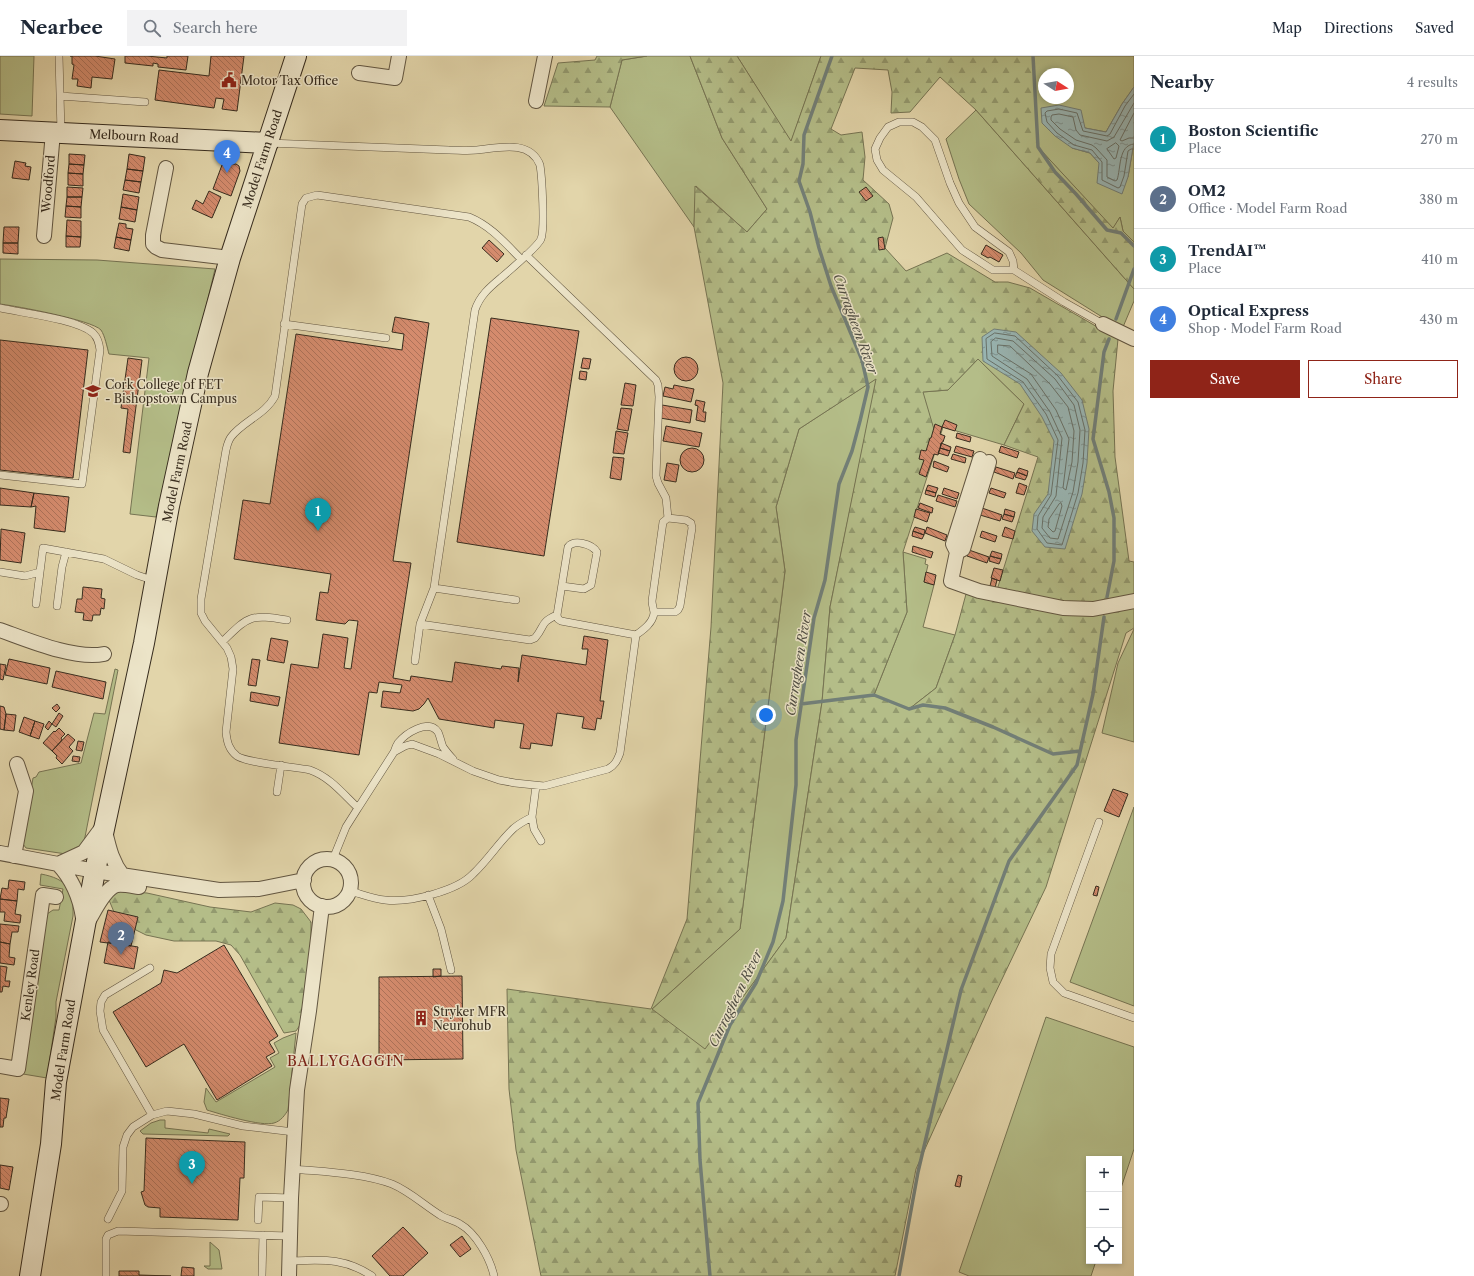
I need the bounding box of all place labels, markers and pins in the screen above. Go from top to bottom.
public building icon: Motor Tax Office [220,71,238,89]
place label: Motor Tax Office [241,73,339,88]
pin: 4 [214,140,240,173]
place label: Cork College of FET - Bishopstown Campus [105,377,237,406]
school or university icon: Cork College of FET - Bishopstown Campus [84,382,102,400]
pin: 1 [305,498,331,531]
pin: 2 [108,922,134,955]
place label: Stryker MFR Neurohub [433,1004,507,1033]
building icon: Stryker MFR Neurohub [412,1009,430,1027]
pin: 3 [179,1151,205,1184]

